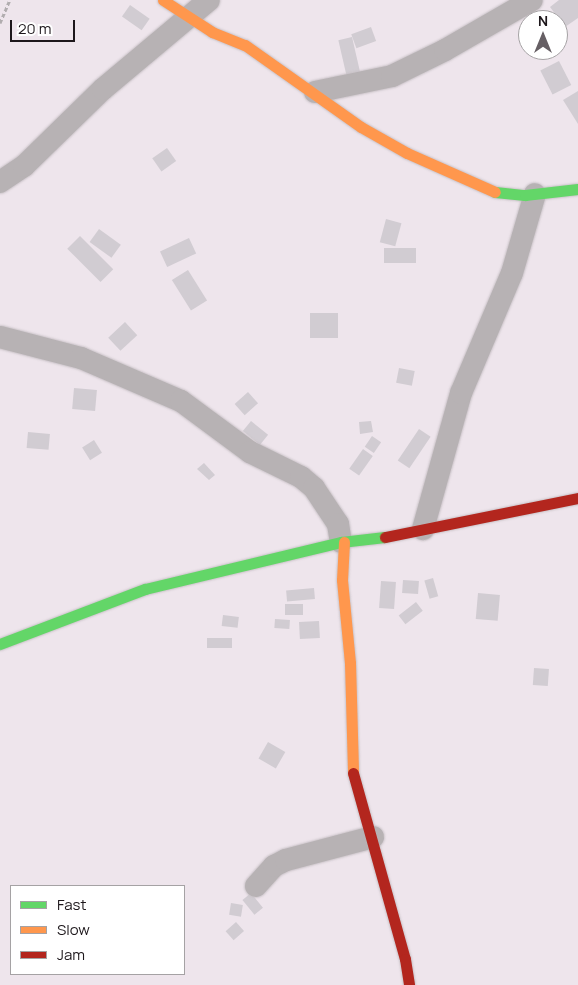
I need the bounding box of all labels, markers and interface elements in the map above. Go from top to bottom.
scale bar [12,10,78,42]
north arrow [518,10,568,60]
text: N [538,11,548,30]
text: 20 m [18,18,51,39]
legend [10,885,185,975]
text: Fast [57,894,86,915]
text: Slow [57,919,90,940]
text: Jam [57,944,85,965]

